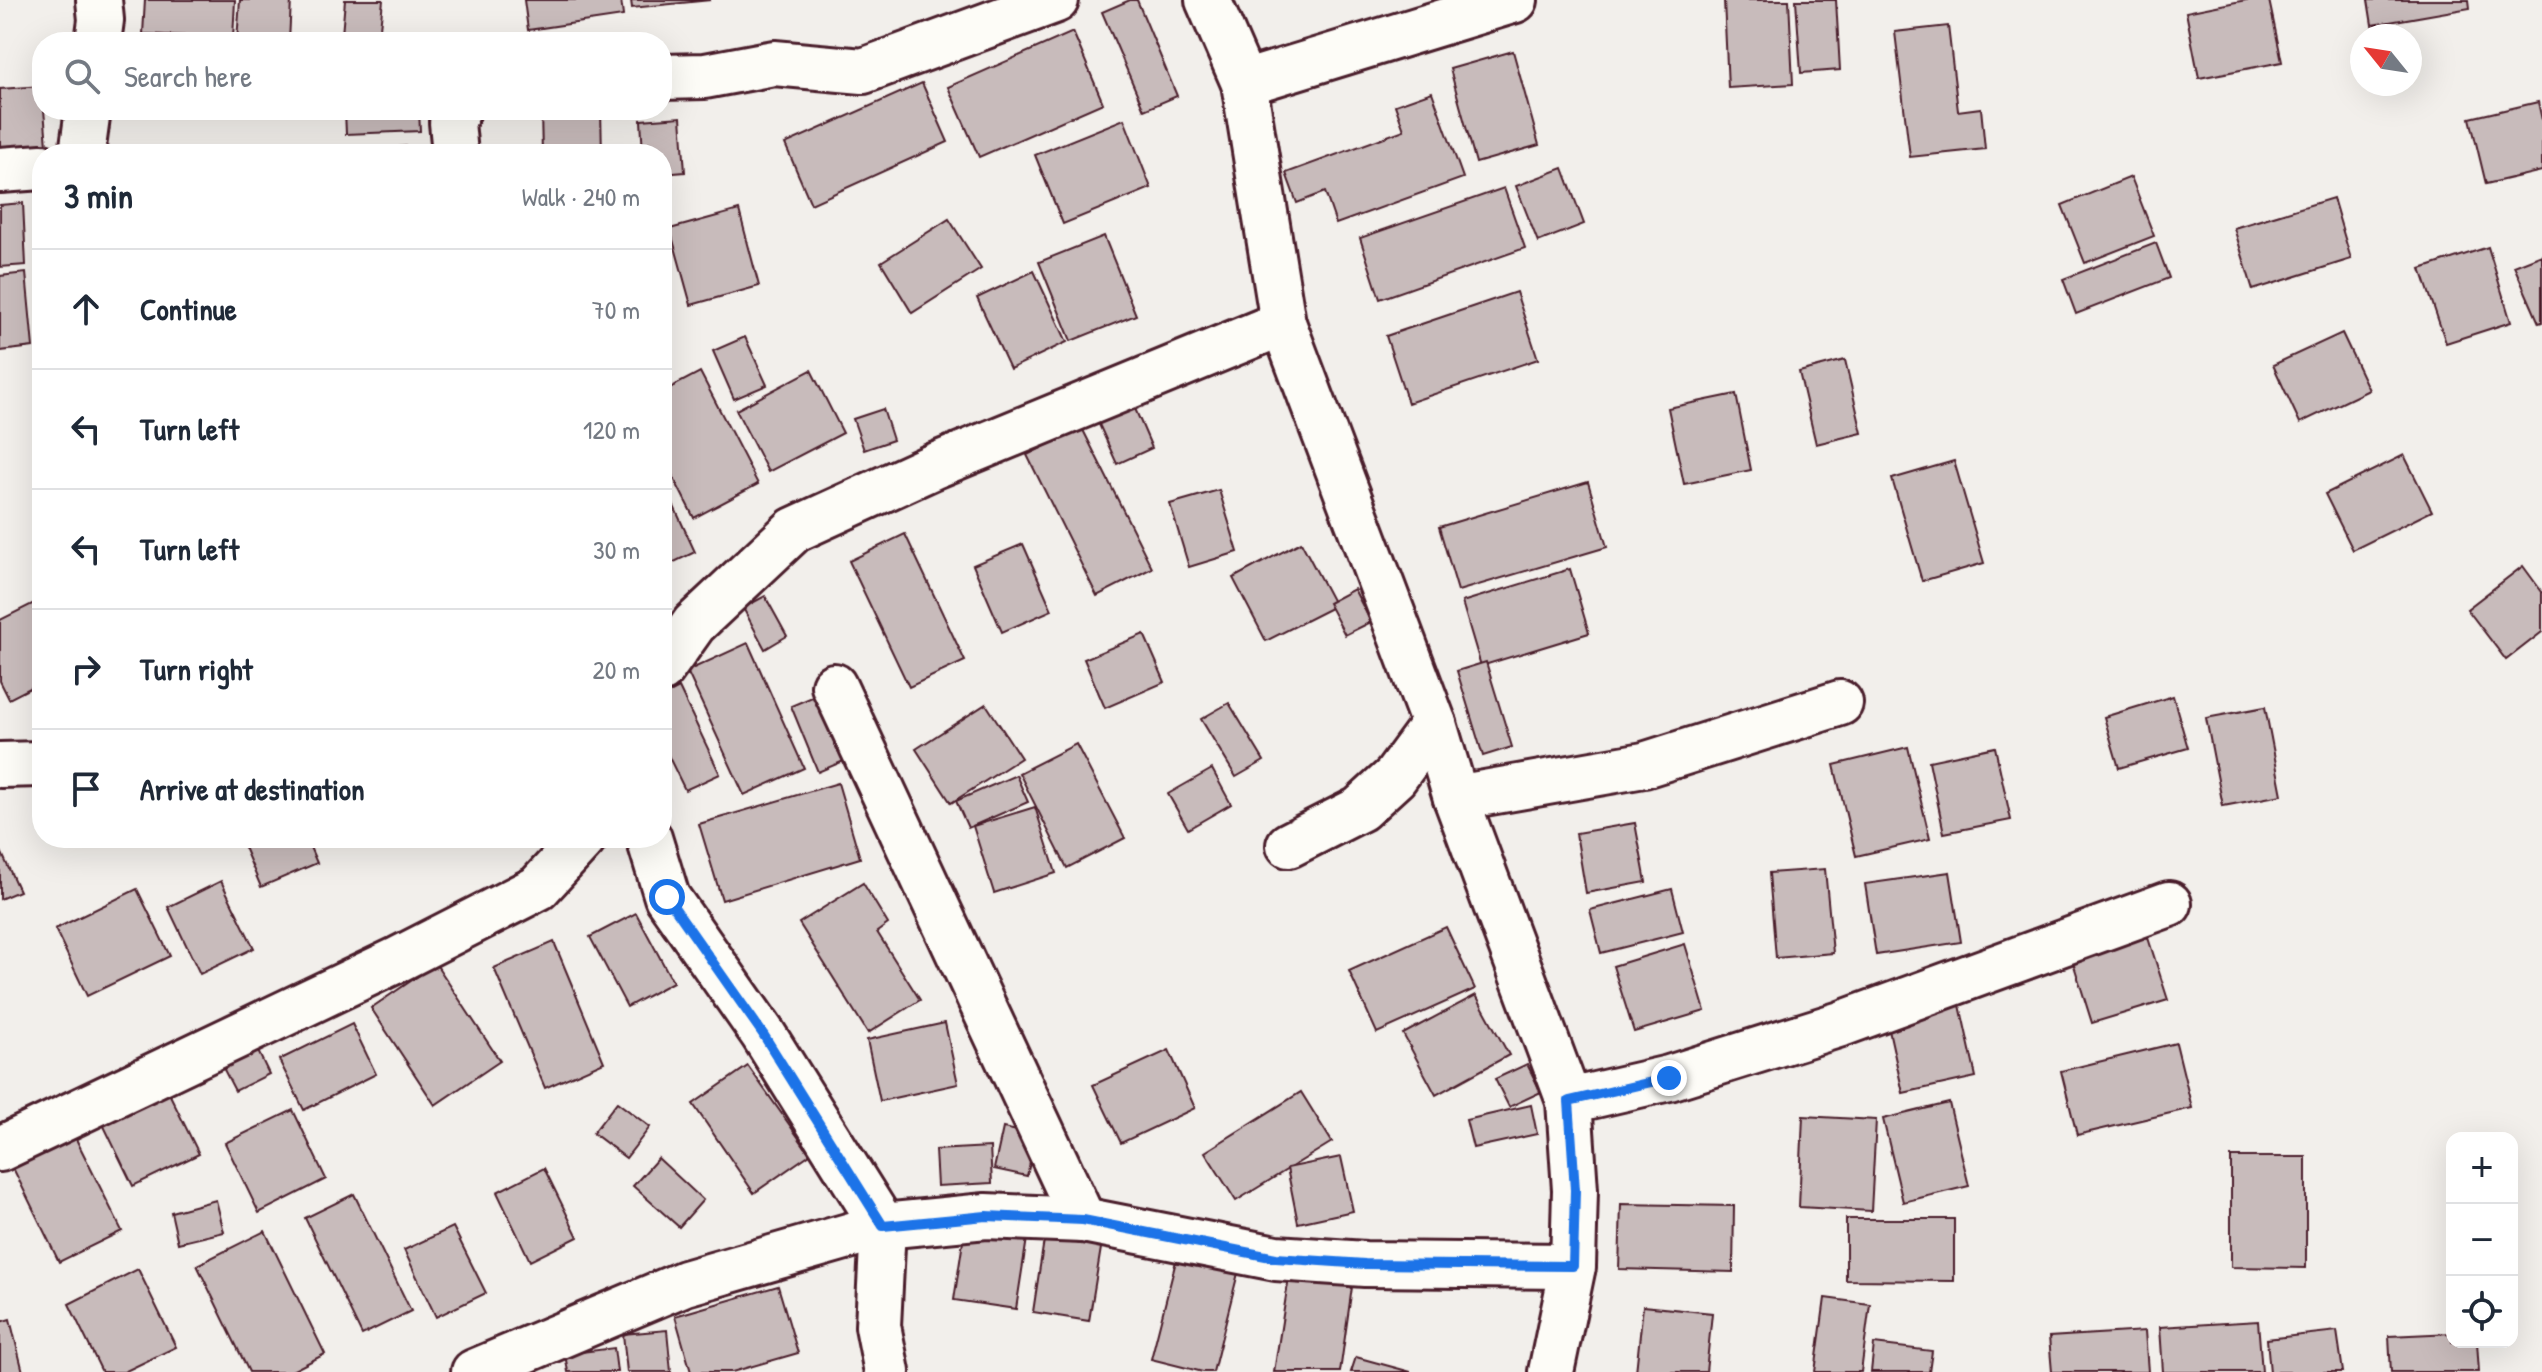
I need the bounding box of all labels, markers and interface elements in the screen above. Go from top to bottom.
north arrow [2350,24,2422,96]
search box [32,32,672,120]
icon: search [60,54,104,98]
text: Search here [124,56,252,96]
text: 3 min [64,173,133,219]
text: Walk · 240 m [522,179,640,214]
icon: ahead [64,287,108,331]
text: Continue [140,289,237,329]
text: 70 m [592,292,640,327]
icon: left [64,407,108,451]
text: Turn left [140,409,239,449]
text: 120 m [583,412,640,447]
icon: left [64,527,108,571]
text: Turn left [140,529,239,569]
text: 30 m [593,532,640,567]
icon: right [64,647,108,691]
text: Turn right [140,649,253,689]
text: 20 m [593,652,640,687]
icon: arrive [64,767,108,811]
text: Arrive at destination [140,769,365,809]
route start [649,879,685,915]
route end [1651,1060,1687,1096]
map controls [2446,1132,2518,1348]
button: + [2446,1132,2518,1204]
button: − [2446,1204,2518,1276]
button: locate [2446,1276,2518,1348]

